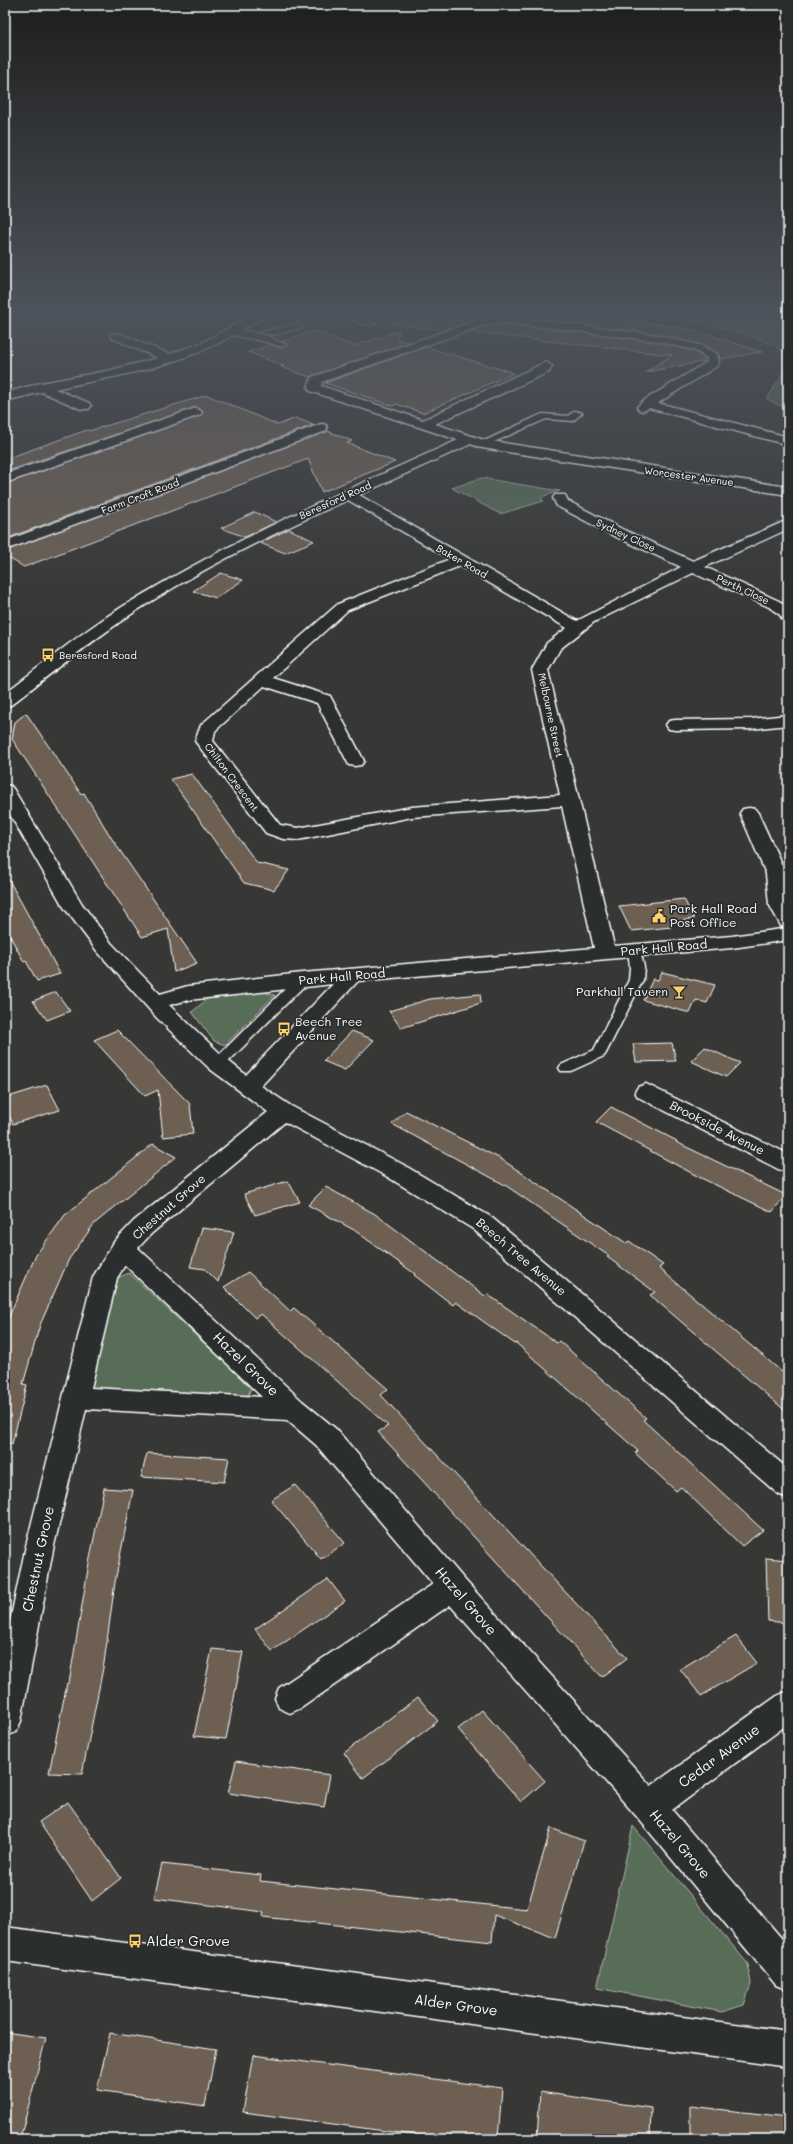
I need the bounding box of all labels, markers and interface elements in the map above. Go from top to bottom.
street label: Worcester Avenue [643,463,735,489]
street label: Farm Croft Road [99,475,181,517]
street label: Beresford Road [297,478,373,522]
street label: Sydney Close [594,515,658,555]
street label: Baker Road [434,541,490,581]
street label: Perth Close [714,571,772,607]
bus stop icon: Beresford Road [40,647,56,663]
place label: Beresford Road [59,648,137,662]
street label: Melbourne Street [535,671,567,759]
street label: Chilton Crescent [202,740,262,814]
place label: Park Hall Road Post Office [670,900,757,930]
public building icon: Park Hall Road Post Office [651,908,667,924]
street label: Park Hall Road [620,935,708,959]
street label: Park Hall Road [298,964,386,988]
place label: Parkhall Tavern [576,983,668,999]
bar icon: Parkhall Tavern [671,984,687,1000]
place label: Beech Tree Avenue [295,1013,363,1043]
bus stop icon: Beech Tree Avenue [276,1021,292,1037]
street label: Brookside Avenue [667,1096,767,1158]
street label: Chestnut Grove [128,1170,208,1242]
street label: Beech Tree Avenue [473,1214,570,1299]
street label: Hazel Grove [209,1327,283,1400]
street label: Chestnut Grove [17,1504,58,1613]
street label: Hazel Grove [431,1562,501,1639]
street label: Cedar Avenue [674,1720,763,1792]
street label: Hazel Grove [646,1805,715,1882]
place label: Alder Grove [146,1931,230,1950]
bus stop icon: Alder Grove [127,1933,143,1949]
street label: Alder Grove [413,1989,499,2020]

